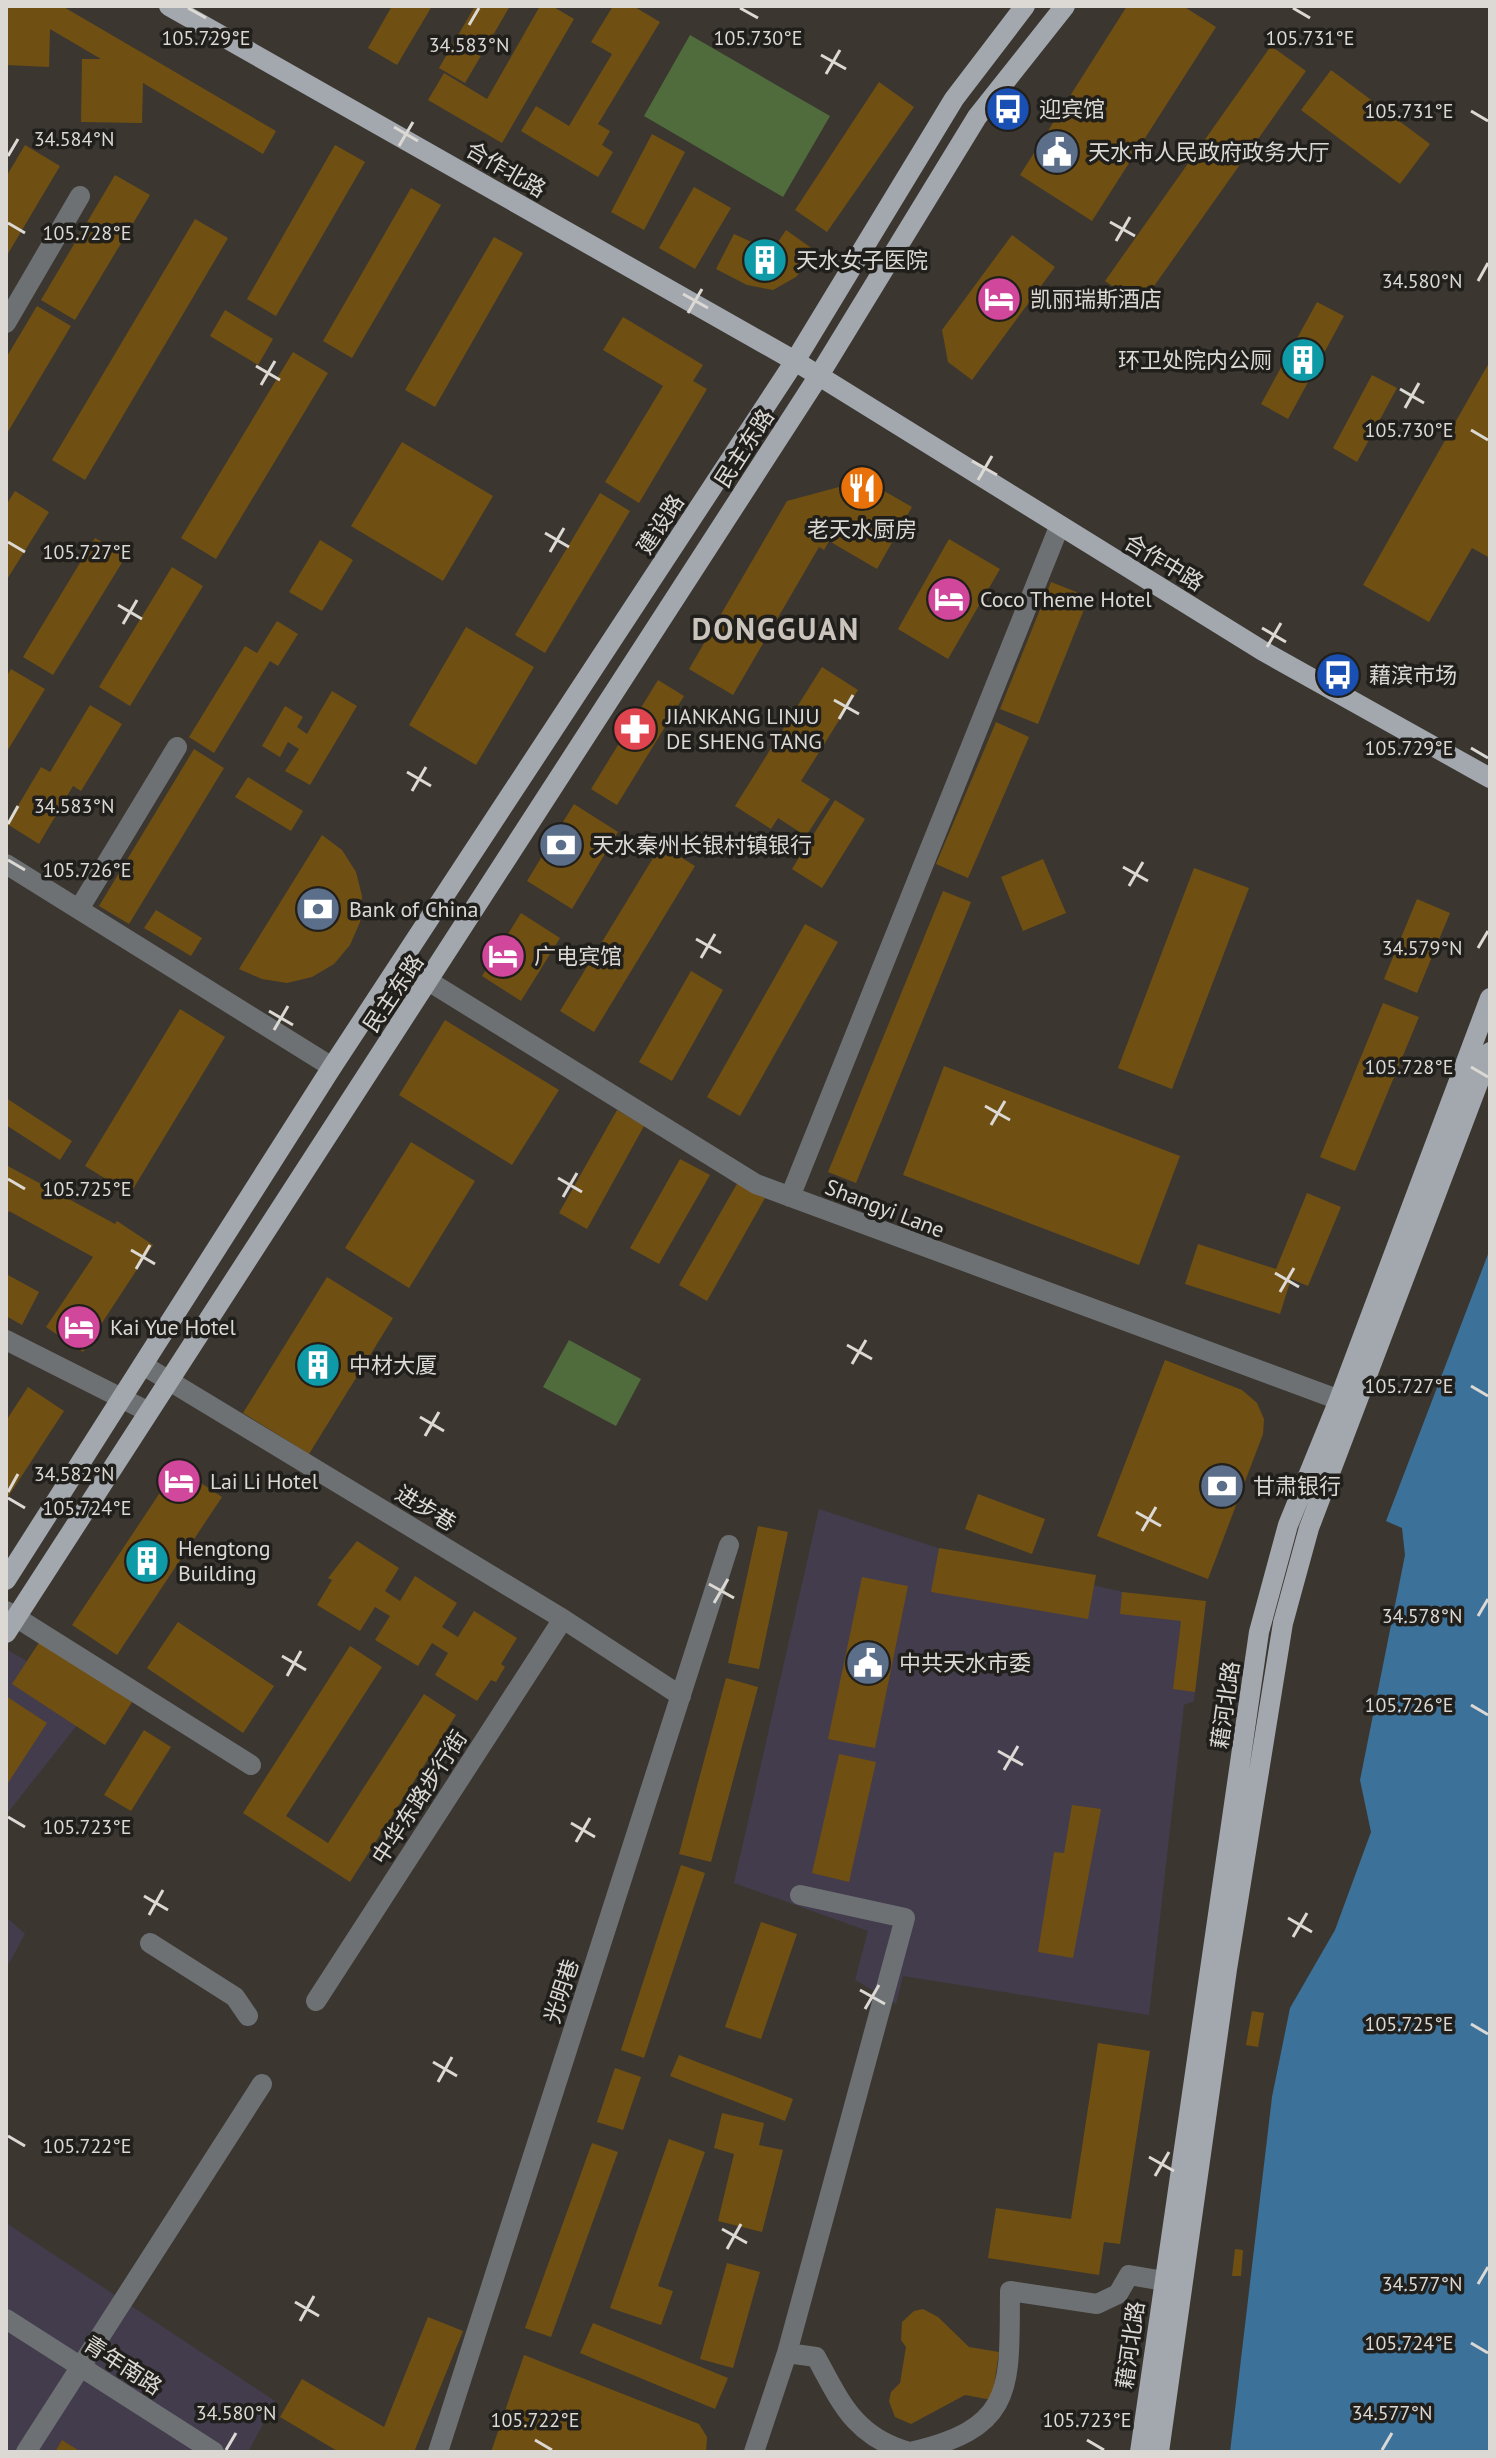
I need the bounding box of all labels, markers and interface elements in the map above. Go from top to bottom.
text: 105.729°E [162,25,250,51]
text: 105.730°E [714,25,802,51]
text: 105.731°E [1266,25,1354,51]
text: 34.583°N [429,32,509,58]
bus stop icon: 迎宾馆 [984,85,1032,133]
place label: 迎宾馆 [1039,95,1105,123]
text: 105.731°E [1365,98,1453,124]
text: 34.584°N [34,126,114,152]
public building icon: 天水市人民政府政务大厅 [1033,128,1081,176]
street label: 合作北路 [461,135,551,203]
place label: 天水市人民政府政务大厅 [1088,138,1330,166]
text: 105.728°E [43,220,131,246]
building icon: 天水女子医院 [741,236,789,284]
place label: 天水女子医院 [796,246,928,274]
text: 34.580°N [1382,268,1462,294]
hotel icon: 凯丽瑞斯酒店 [975,275,1023,323]
place label: 凯丽瑞斯酒店 [1030,285,1162,313]
building icon: 环卫处院内公厕 [1279,336,1327,384]
place label: 环卫处院内公厕 [1118,346,1272,374]
street label: 民主东路 [708,403,780,493]
text: 105.730°E [1365,417,1453,443]
restaurant icon: 老天水厨房 [838,464,886,512]
street label: 建设路 [630,489,690,559]
place label: 老天水厨房 [807,515,917,543]
street label: 合作中路 [1119,527,1209,597]
text: 105.727°E [43,539,131,565]
hotel icon: Coco Theme Hotel [925,575,973,623]
place label: Coco Theme Hotel [980,585,1152,613]
district label: DONGGUAN [692,609,860,648]
bus stop icon: 藉滨市场 [1314,651,1362,699]
place label: 藉滨市场 [1369,661,1457,689]
place label: JIANKANG LINJU DE SHENG TANG [665,702,822,755]
pharmacy icon: JIANKANG LINJU DE SHENG TANG [611,705,659,753]
text: 105.729°E [1365,735,1453,761]
text: 34.583°N [34,793,114,819]
bank icon: 天水秦州长银村镇银行 [537,821,585,869]
place label: 天水秦州长银村镇银行 [592,831,812,859]
text: 105.726°E [43,857,131,883]
bank icon: Bank of China [294,885,342,933]
place label: Bank of China [349,895,478,923]
hotel icon: 广电宾馆 [479,932,527,980]
text: 34.579°N [1382,935,1462,961]
place label: 广电宾馆 [534,942,622,970]
street label: 民主东路 [357,949,429,1037]
text: 105.728°E [1365,1054,1453,1080]
street label: Shangyi Lane [821,1172,949,1244]
text: 105.725°E [43,1176,131,1202]
hotel icon: Kai Yue Hotel [55,1303,103,1351]
place label: Kai Yue Hotel [110,1313,236,1341]
building icon: 中材大厦 [294,1341,342,1389]
place label: 中材大厦 [349,1351,437,1379]
text: 105.727°E [1365,1373,1453,1399]
hotel icon: Lai Li Hotel [155,1457,203,1505]
text: 34.582°N [34,1461,114,1487]
bank icon: 甘肃银行 [1198,1462,1246,1510]
place label: Lai Li Hotel [210,1467,319,1495]
place label: 甘肃银行 [1253,1472,1341,1500]
street label: 进步巷 [390,1479,462,1537]
text: 105.724°E [43,1495,131,1521]
place label: Hengtong Building [178,1534,271,1587]
building icon: Hengtong Building [123,1537,171,1585]
text: 34.578°N [1382,1603,1462,1629]
public building icon: 中共天水市委 [844,1639,892,1687]
place label: 中共天水市委 [899,1649,1031,1677]
street label: 藉河北路 [1205,1659,1245,1751]
text: 105.726°E [1365,1692,1453,1718]
street label: 中华东路步行街 [365,1725,473,1869]
text: 105.723°E [43,1814,131,1840]
street label: 光明巷 [537,1955,585,2027]
text: 105.725°E [1365,2011,1453,2037]
text: 105.722°E [43,2133,131,2159]
text: 34.577°N [1382,2271,1462,2297]
street label: 藉河北路 [1110,2299,1150,2391]
street label: 青年南路 [78,2329,168,2401]
text: 105.724°E [1365,2330,1453,2356]
text: 34.580°N [196,2400,276,2426]
text: 34.577°N [1352,2400,1432,2426]
text: 105.722°E [491,2407,579,2433]
text: 105.723°E [1043,2407,1131,2433]

